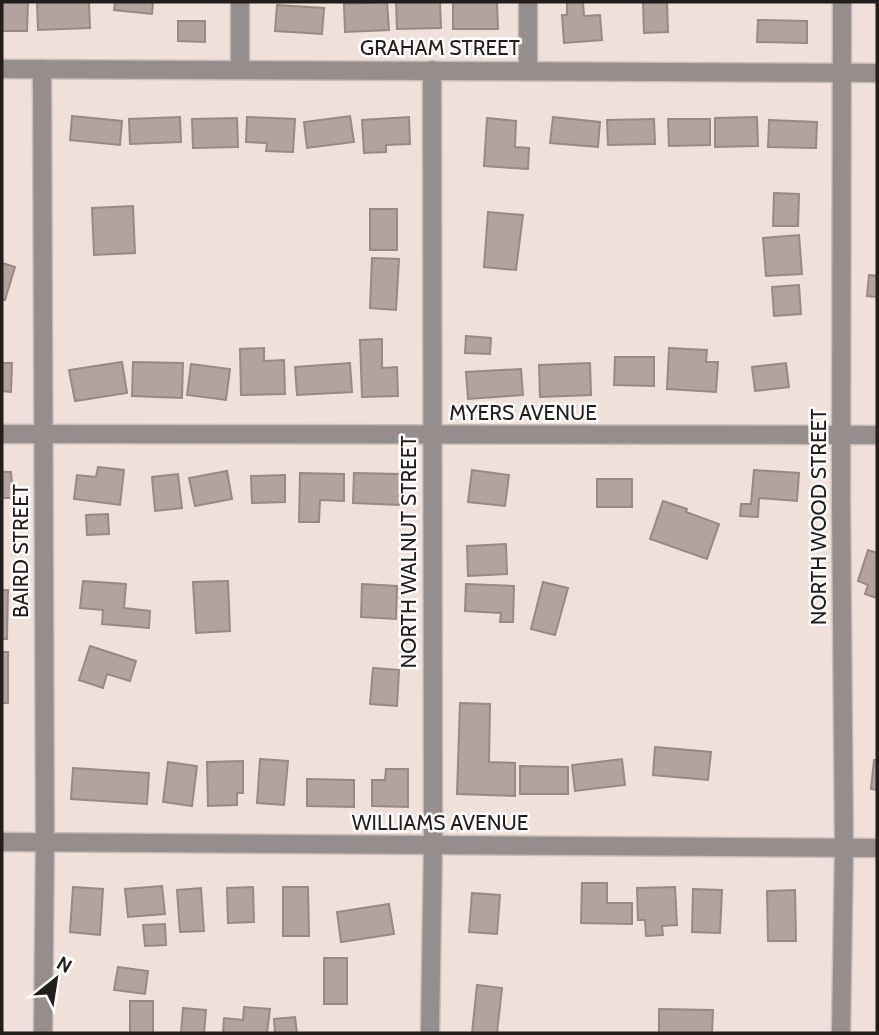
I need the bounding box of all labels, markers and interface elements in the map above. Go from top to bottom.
street label: GRAHAM STREET [360,35,520,60]
street label: MYERS AVENUE [449,400,597,425]
street label: NORTH WOOD STREET [806,409,831,625]
street label: NORTH WALNUT STREET [396,435,421,669]
street label: BAIRD STREET [8,484,33,618]
street label: WILLIAMS AVENUE [352,810,528,835]
north arrow [21,944,91,1014]
text: N [53,951,76,978]

